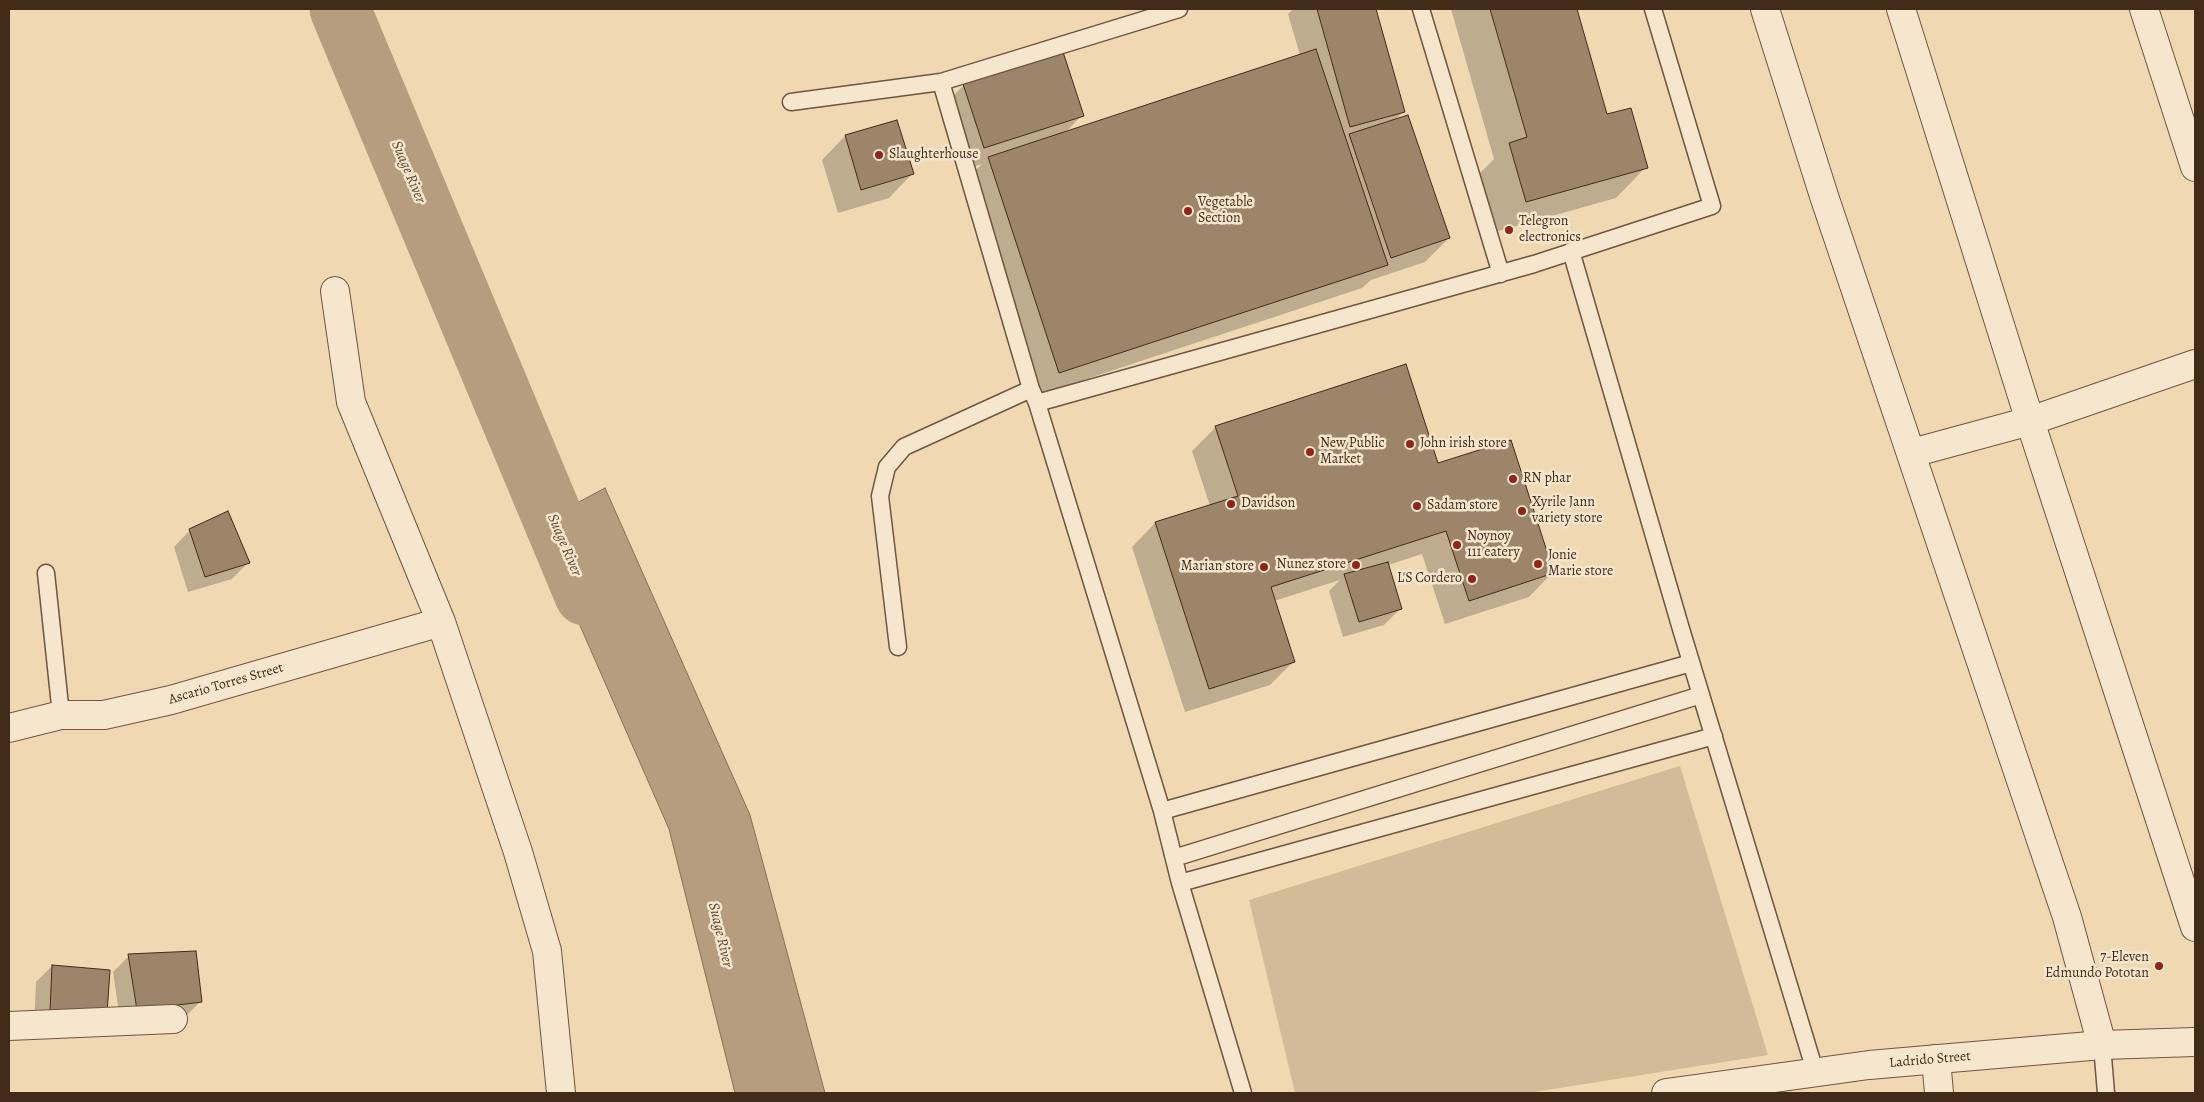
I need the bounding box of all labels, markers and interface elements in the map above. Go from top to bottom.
water label: Suage River [387,138,429,206]
place label: Slaughterhouse [889,147,978,163]
marker: Slaughterhouse [873,149,885,161]
place label: Vegetable Section [1198,195,1253,228]
marker: Vegetable Section [1182,205,1194,217]
place label: Telegron electronics [1519,214,1581,246]
marker: Telegron electronics [1503,224,1515,236]
place label: New Public Market [1320,436,1384,468]
place label: John irish store [1420,436,1507,452]
marker: John irish store [1404,438,1416,450]
marker: New Public Market [1304,446,1316,458]
place label: RN phar [1523,471,1571,487]
marker: RN phar [1507,473,1519,485]
place label: Xyrile Jann variety store [1532,495,1602,528]
place label: Davidson [1241,496,1295,512]
marker: Davidson [1225,498,1237,510]
place label: Sadam store [1427,498,1498,514]
marker: Sadam store [1411,500,1423,512]
marker: Xyrile Jann variety store [1516,505,1528,517]
water label: Suage River [543,511,585,579]
place label: Noynoy 111 eatery [1467,529,1520,562]
marker: Noynoy 111 eatery [1451,539,1463,551]
place label: Jonie Marie store [1548,548,1613,580]
place label: Nunez store [1276,557,1346,573]
marker: Jonie Marie store [1532,558,1544,570]
place label: Marian store [1181,559,1254,575]
marker: Nunez store [1350,559,1362,571]
marker: Marian store [1258,561,1270,573]
place label: L'S Cordero [1397,571,1462,587]
marker: L'S Cordero [1466,573,1478,585]
street label: Ascario Torres Street [167,660,285,708]
water label: Suage River [704,901,736,969]
place label: 7-Eleven Edmundo Pototan [2045,950,2149,982]
marker: 7-Eleven Edmundo Pototan [2153,960,2165,972]
street label: Ladrido Street [1888,1048,1972,1072]

